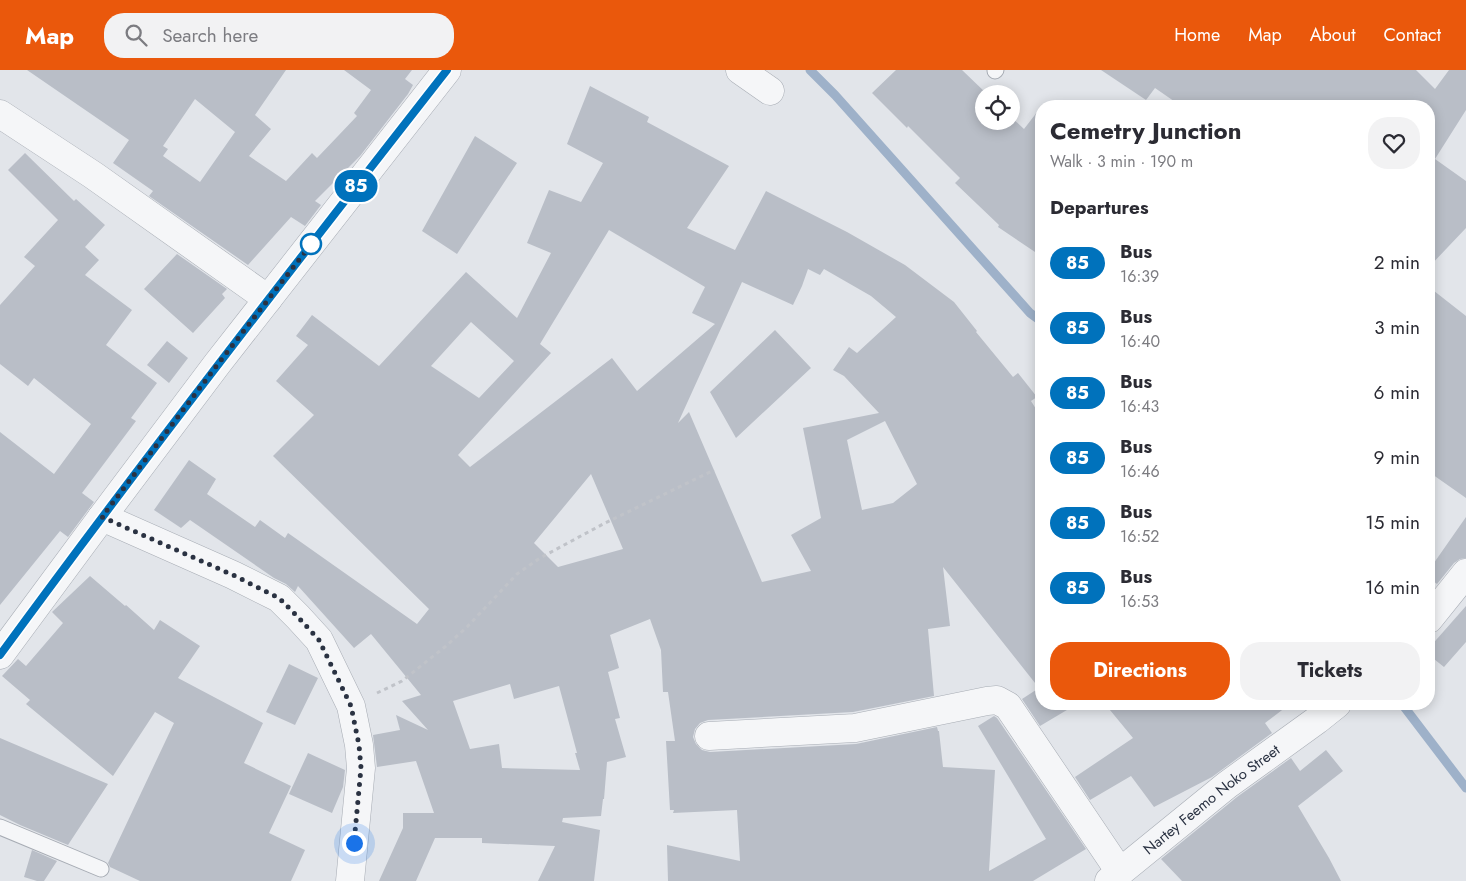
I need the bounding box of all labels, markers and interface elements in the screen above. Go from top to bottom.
search box [104,13,454,58]
text: Map [25,18,74,53]
icon: search [122,21,150,49]
text: Search here [162,22,258,49]
text: Home [1174,22,1220,48]
text: Map [1248,22,1282,48]
text: About [1310,22,1355,48]
text: Contact [1383,22,1441,48]
map controls [975,85,1020,130]
button: locate [975,85,1020,130]
text: Cemetry Junction [1050,113,1242,148]
button: heart [1368,117,1420,169]
text: Walk · 3 min · 190 m [1050,150,1193,173]
line badge: 85 [334,170,378,202]
text: 85 [345,173,367,199]
text: Departures [1050,194,1149,221]
unlabelled marker [300,233,322,255]
text: Bus [1120,238,1152,265]
text: 2 min [1374,249,1420,276]
text: 85 [1066,250,1089,276]
text: 16:39 [1120,265,1159,288]
text: Bus [1120,303,1152,330]
text: 3 min [1374,314,1420,341]
text: 85 [1066,315,1089,341]
text: 16:40 [1120,330,1160,353]
text: Bus [1120,368,1152,395]
text: 6 min [1374,379,1420,406]
text: 85 [1066,380,1089,406]
text: 16:43 [1120,395,1159,418]
text: Bus [1120,433,1152,460]
text: 9 min [1374,444,1420,471]
text: 85 [1066,445,1089,471]
text: 16:46 [1120,460,1160,483]
text: Bus [1120,498,1152,525]
text: 15 min [1365,509,1420,536]
text: 85 [1066,510,1089,536]
text: 16:52 [1120,525,1159,548]
text: Bus [1120,563,1152,590]
text: 16 min [1365,574,1420,601]
text: 85 [1066,575,1089,601]
text: 16:53 [1120,590,1159,613]
button: Directions [1050,642,1230,700]
button: Tickets [1240,642,1420,700]
street label: Nartey Feemo Noko Street [1139,739,1285,860]
your location [342,831,367,856]

